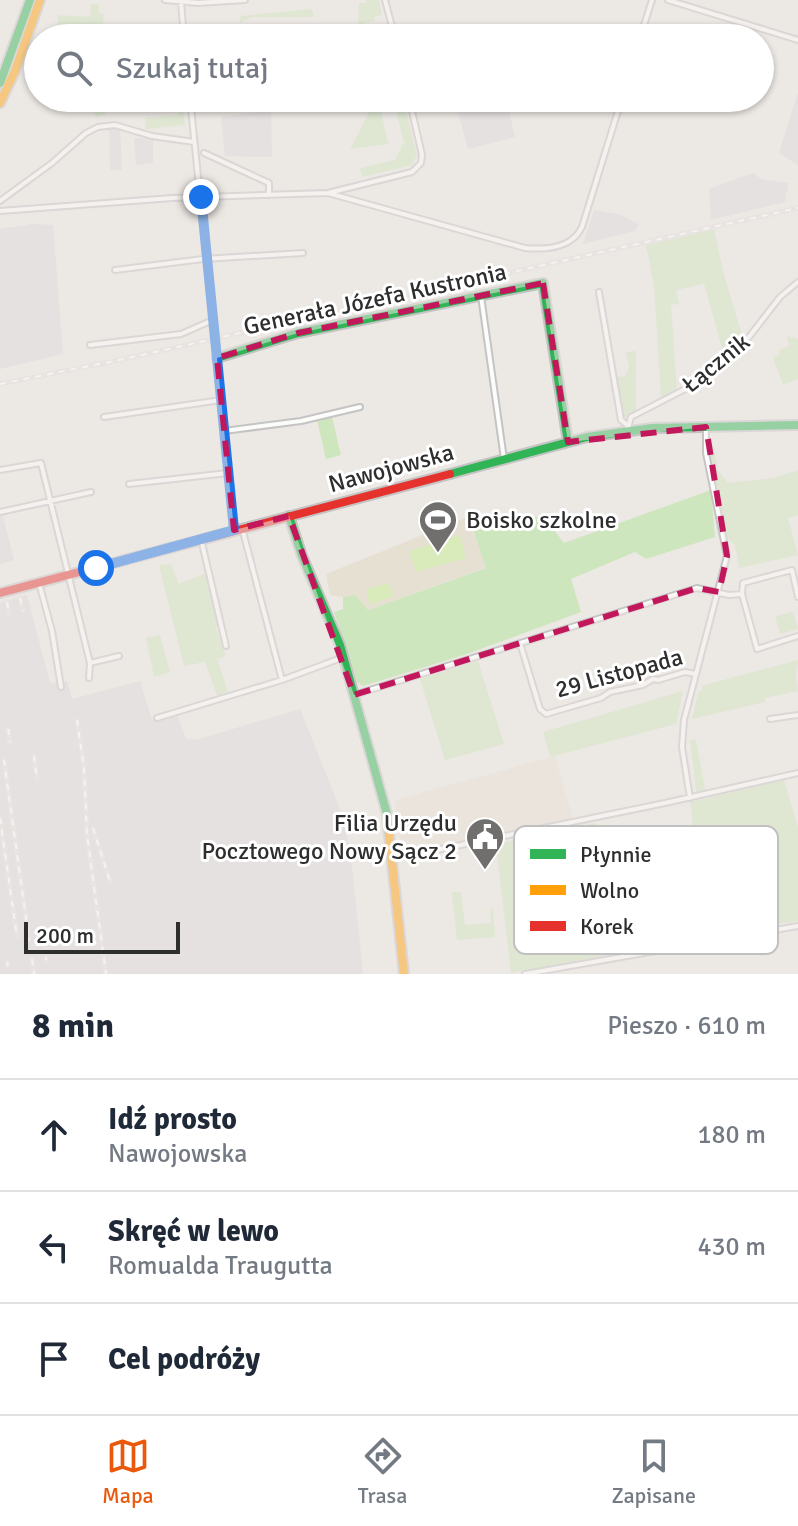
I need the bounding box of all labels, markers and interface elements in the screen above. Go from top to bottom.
search box [24,24,774,112]
icon: search [52,46,96,90]
text: Szukaj tutaj [116,50,269,87]
route end [183,179,219,215]
street label: Generała Józefa Kustronia [241,256,509,342]
street label: Łącznik [676,327,756,399]
street label: Nawojowska [325,437,457,499]
sports icon: Boisko szkolne [417,499,459,554]
place label: Boisko szkolne [466,505,617,535]
route start [78,550,114,586]
street label: 29 Listopada [552,642,686,704]
place label: Filia Urzędu Pocztowego Nowy Sącz 2 [201,808,457,866]
public building icon: Filia Urzędu Pocztowego Nowy Sącz 2 [464,816,506,871]
legend [514,826,778,954]
text: Płynnie [580,841,651,868]
text: Wolno [580,877,639,904]
text: Korek [580,913,634,940]
scale bar [24,918,180,954]
text: 200 m [36,922,94,949]
text: 8 min [32,1005,114,1047]
text: Pieszo · 610 m [607,1010,766,1042]
text: Idź prosto [108,1101,237,1138]
icon: ahead [32,1113,76,1157]
text: 180 m [697,1119,766,1151]
text: Nawojowska [108,1138,247,1170]
text: Skręć w lewo [108,1213,279,1250]
icon: left [32,1225,76,1269]
text: 430 m [697,1231,766,1263]
text: Romualda Traugutta [108,1250,333,1282]
icon: arrive [32,1337,76,1381]
text: Cel podróży [108,1341,260,1378]
tab: Mapa [102,1434,154,1509]
tab: Trasa [358,1434,407,1509]
tab: Zapisane [611,1434,696,1509]

